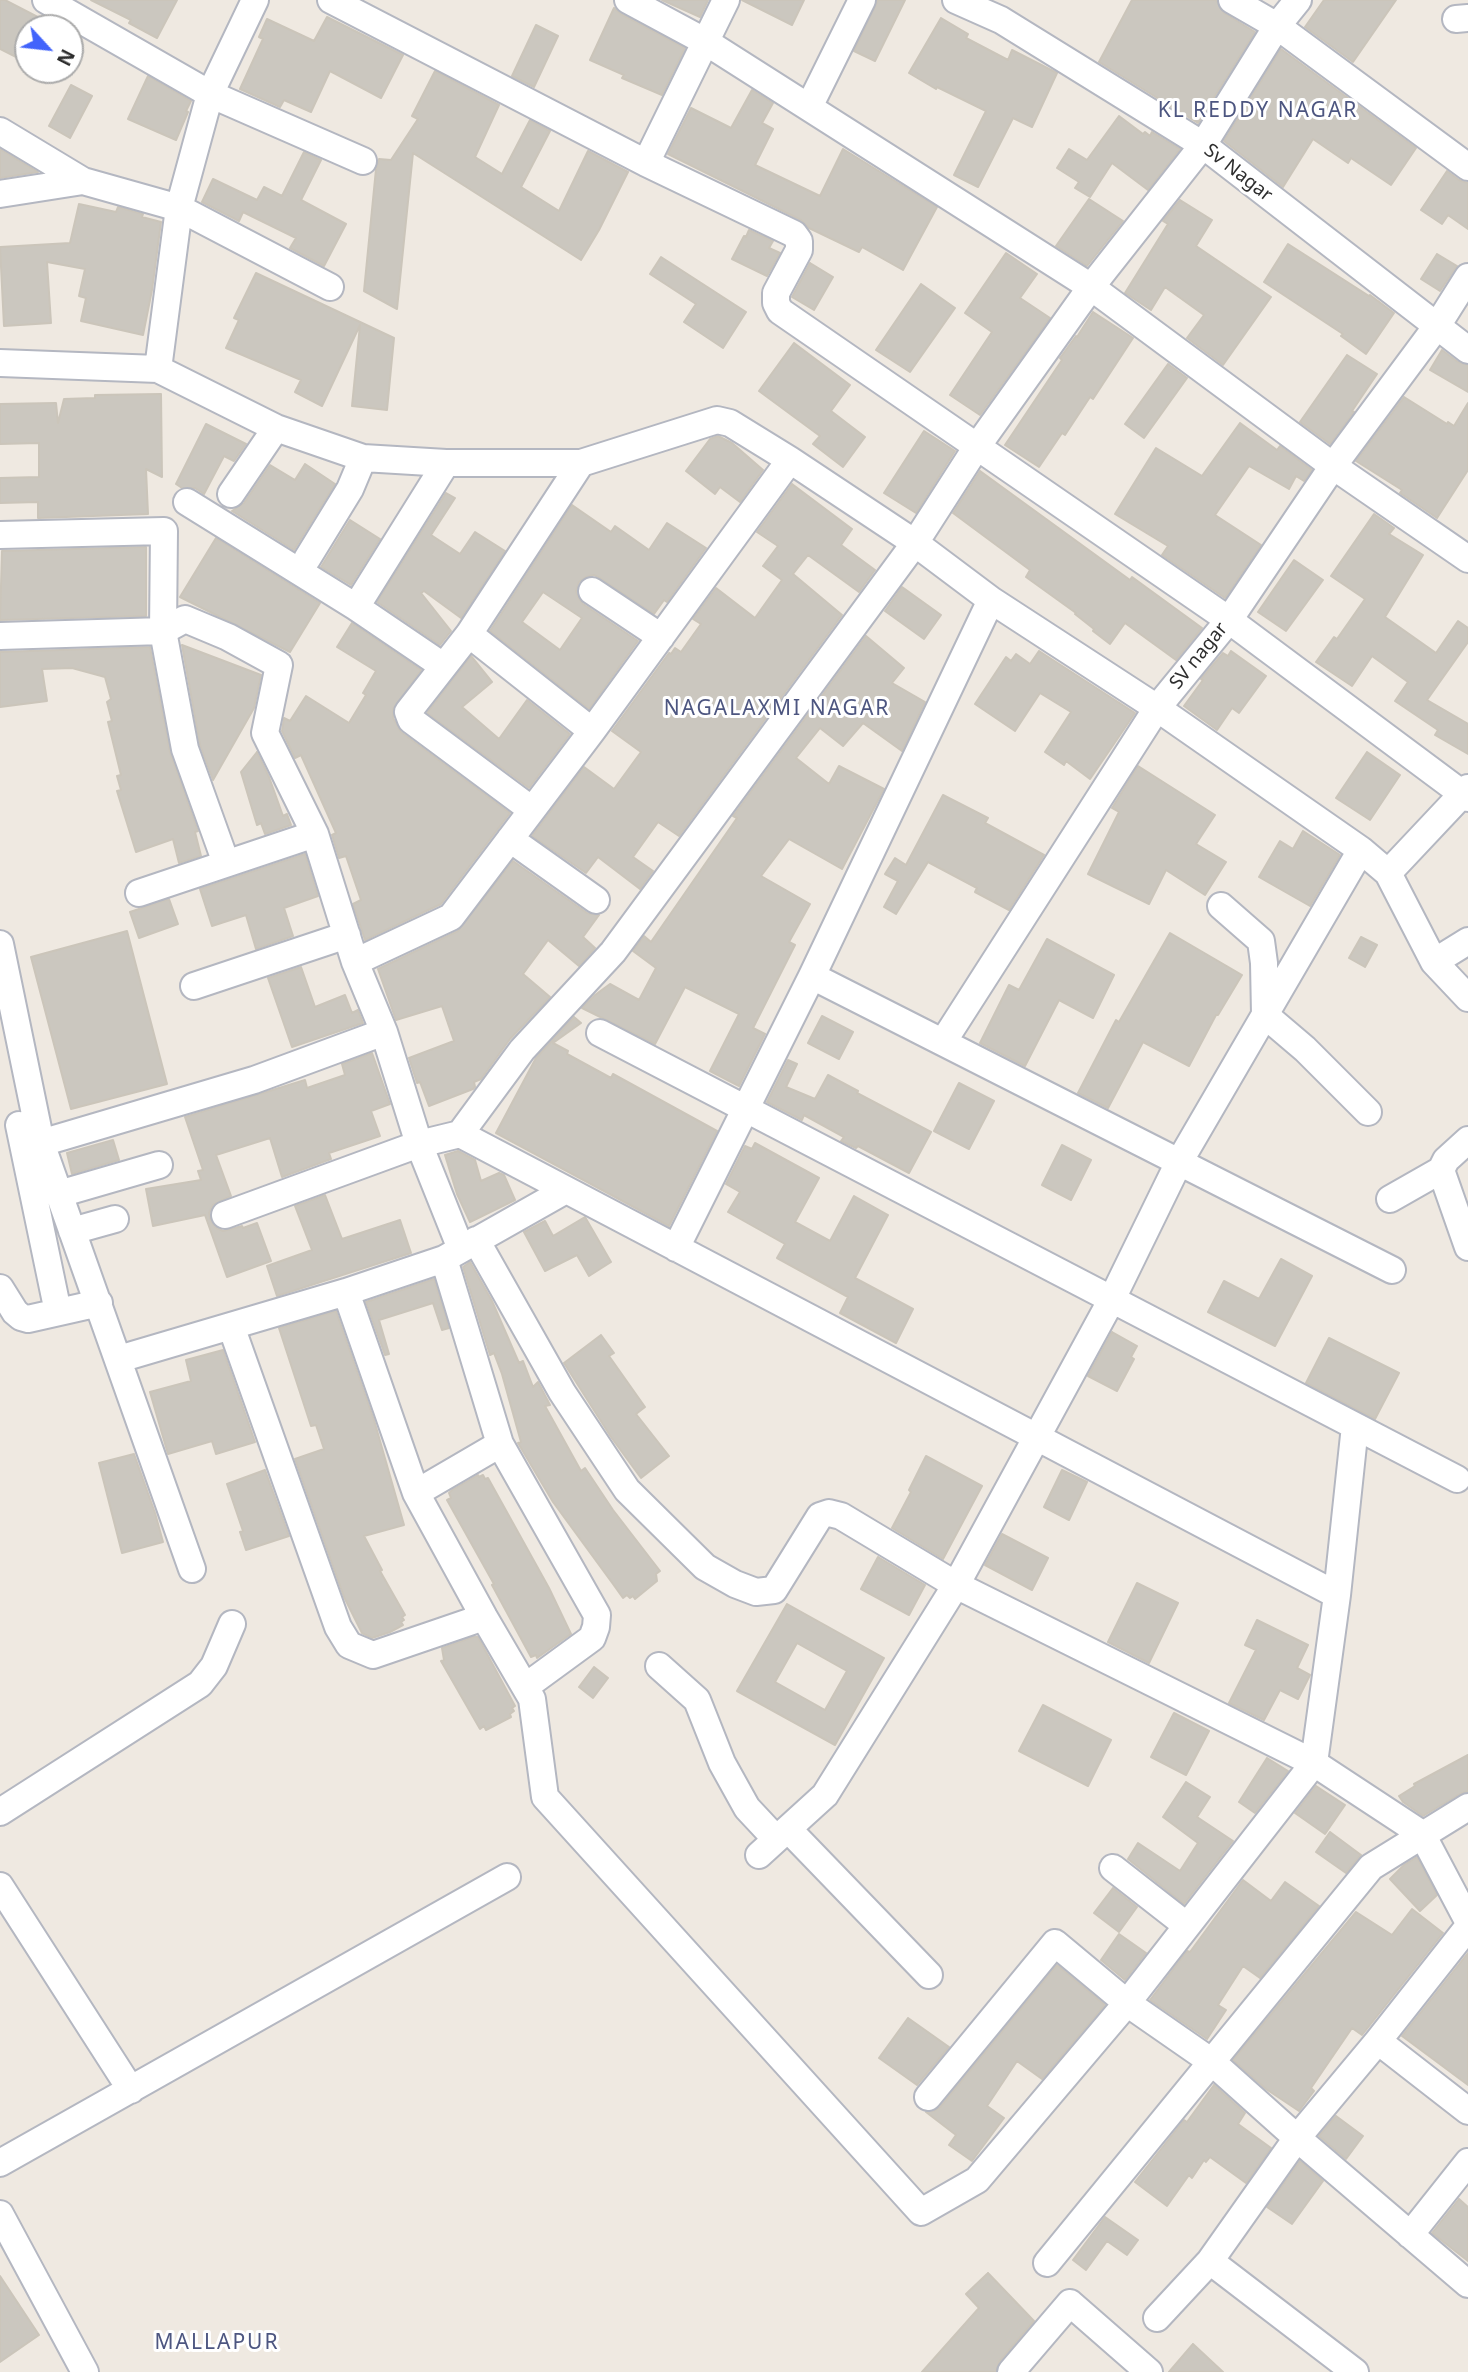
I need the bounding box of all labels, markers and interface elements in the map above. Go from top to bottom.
north arrow [14,14,84,84]
text: N [51,45,81,70]
district label: KL REDDY NAGAR [1159,98,1357,124]
street label: Sv Nagar [1199,139,1277,207]
street label: SV nagar [1165,618,1233,694]
district label: NAGALAXMI NAGAR [666,696,888,722]
district label: MALLAPUR [155,2330,279,2356]

